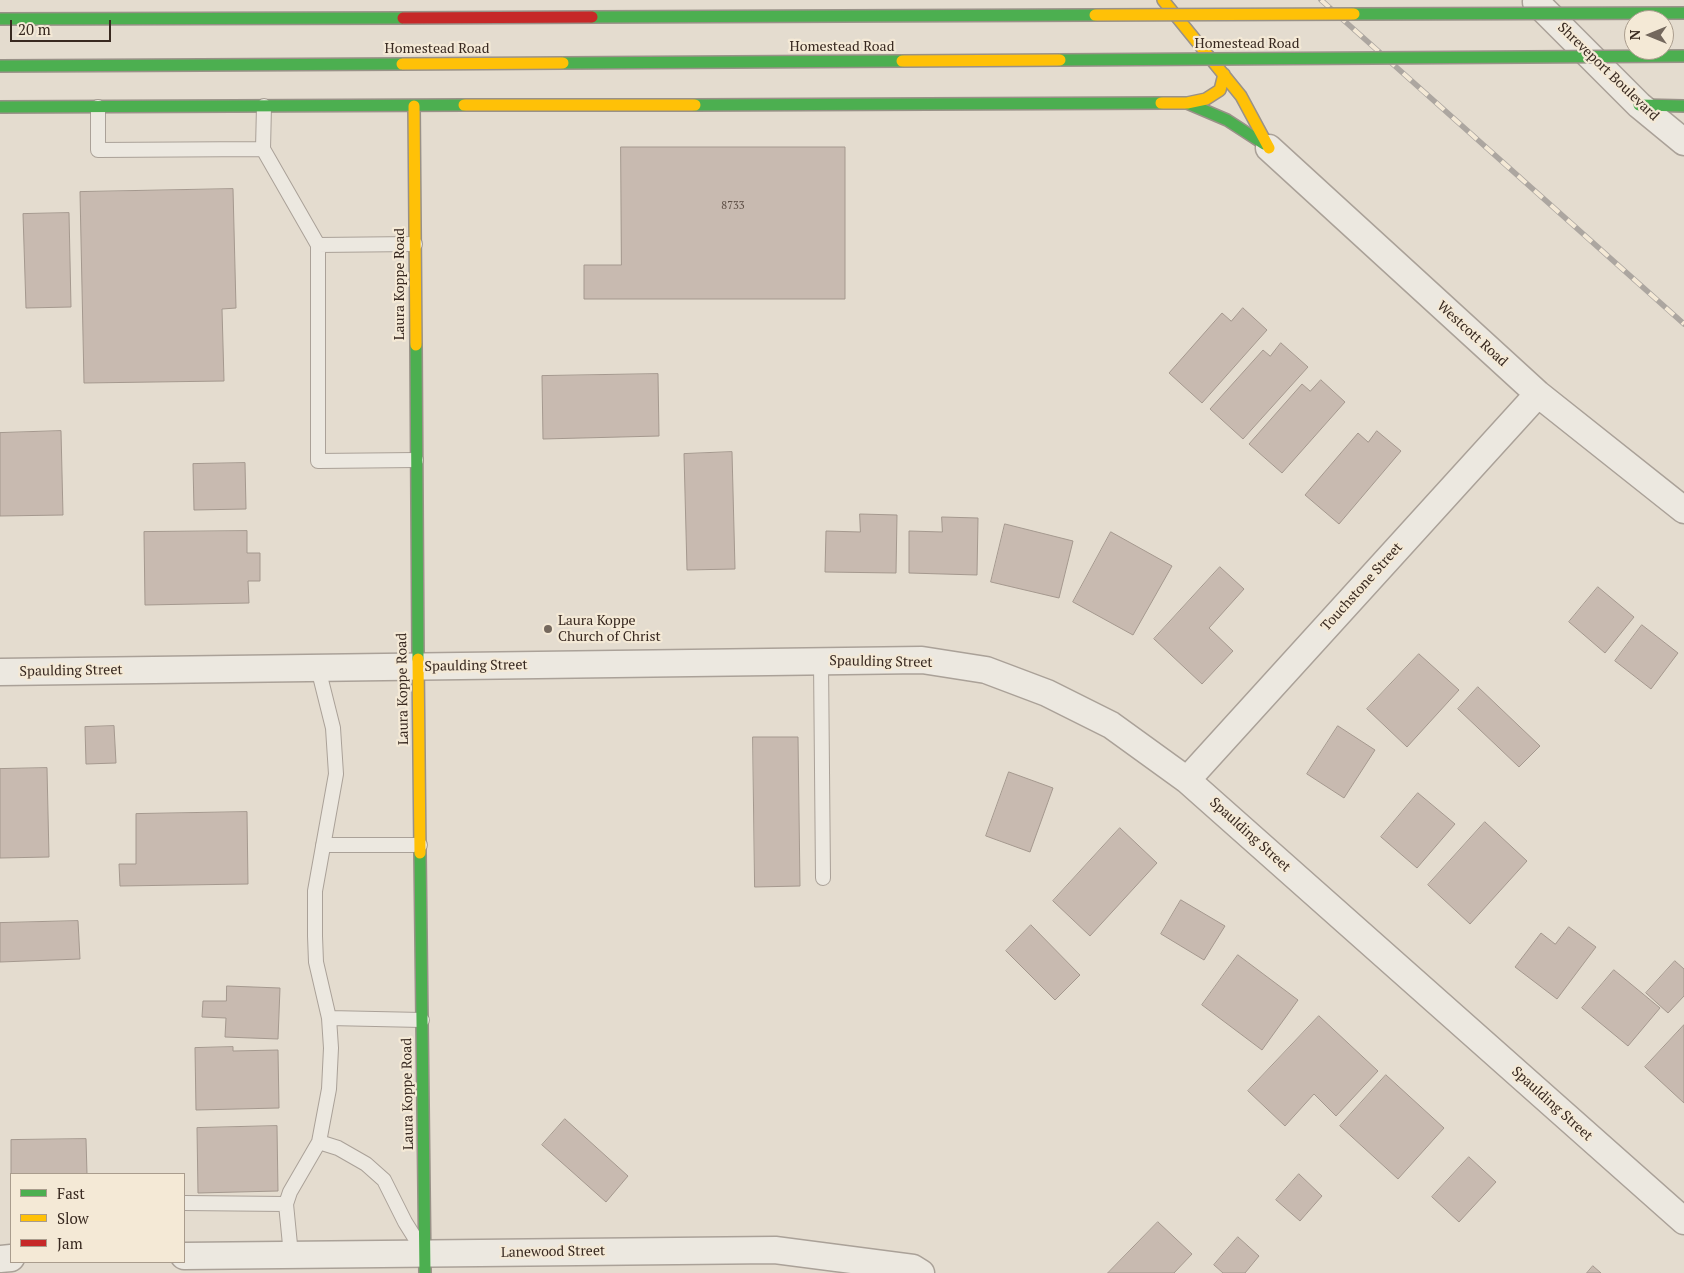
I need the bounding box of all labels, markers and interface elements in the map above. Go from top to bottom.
scale bar [12,10,114,42]
north arrow [1624,10,1674,60]
text: 20 m [18,19,51,39]
street label: Shreveport Boulevard [1554,19,1662,125]
text: N [1625,30,1644,40]
street label: Homestead Road [1195,36,1299,52]
street label: Homestead Road [790,39,894,55]
street label: Homestead Road [385,41,489,57]
house number: 8733 [721,199,745,213]
street label: Laura Koppe Road [392,228,408,340]
street label: Westcott Road [1433,298,1511,370]
street label: Touchstone Street [1318,539,1406,635]
place label: Laura Koppe Church of Christ [558,613,661,646]
marker: Laura Koppe Church of Christ [542,623,554,635]
street label: Laura Koppe Road [394,633,412,745]
street label: Spaulding Street [829,653,933,671]
street label: Spaulding Street [424,657,528,675]
street label: Spaulding Street [19,662,123,680]
street label: Spaulding Street [1206,794,1294,876]
street label: Laura Koppe Road [399,1038,417,1150]
street label: Spaulding Street [1508,1063,1596,1145]
legend [10,1173,185,1263]
text: Fast [57,1183,85,1203]
text: Slow [57,1208,89,1228]
text: Jam [57,1233,83,1253]
street label: Lanewood Street [501,1243,605,1261]

